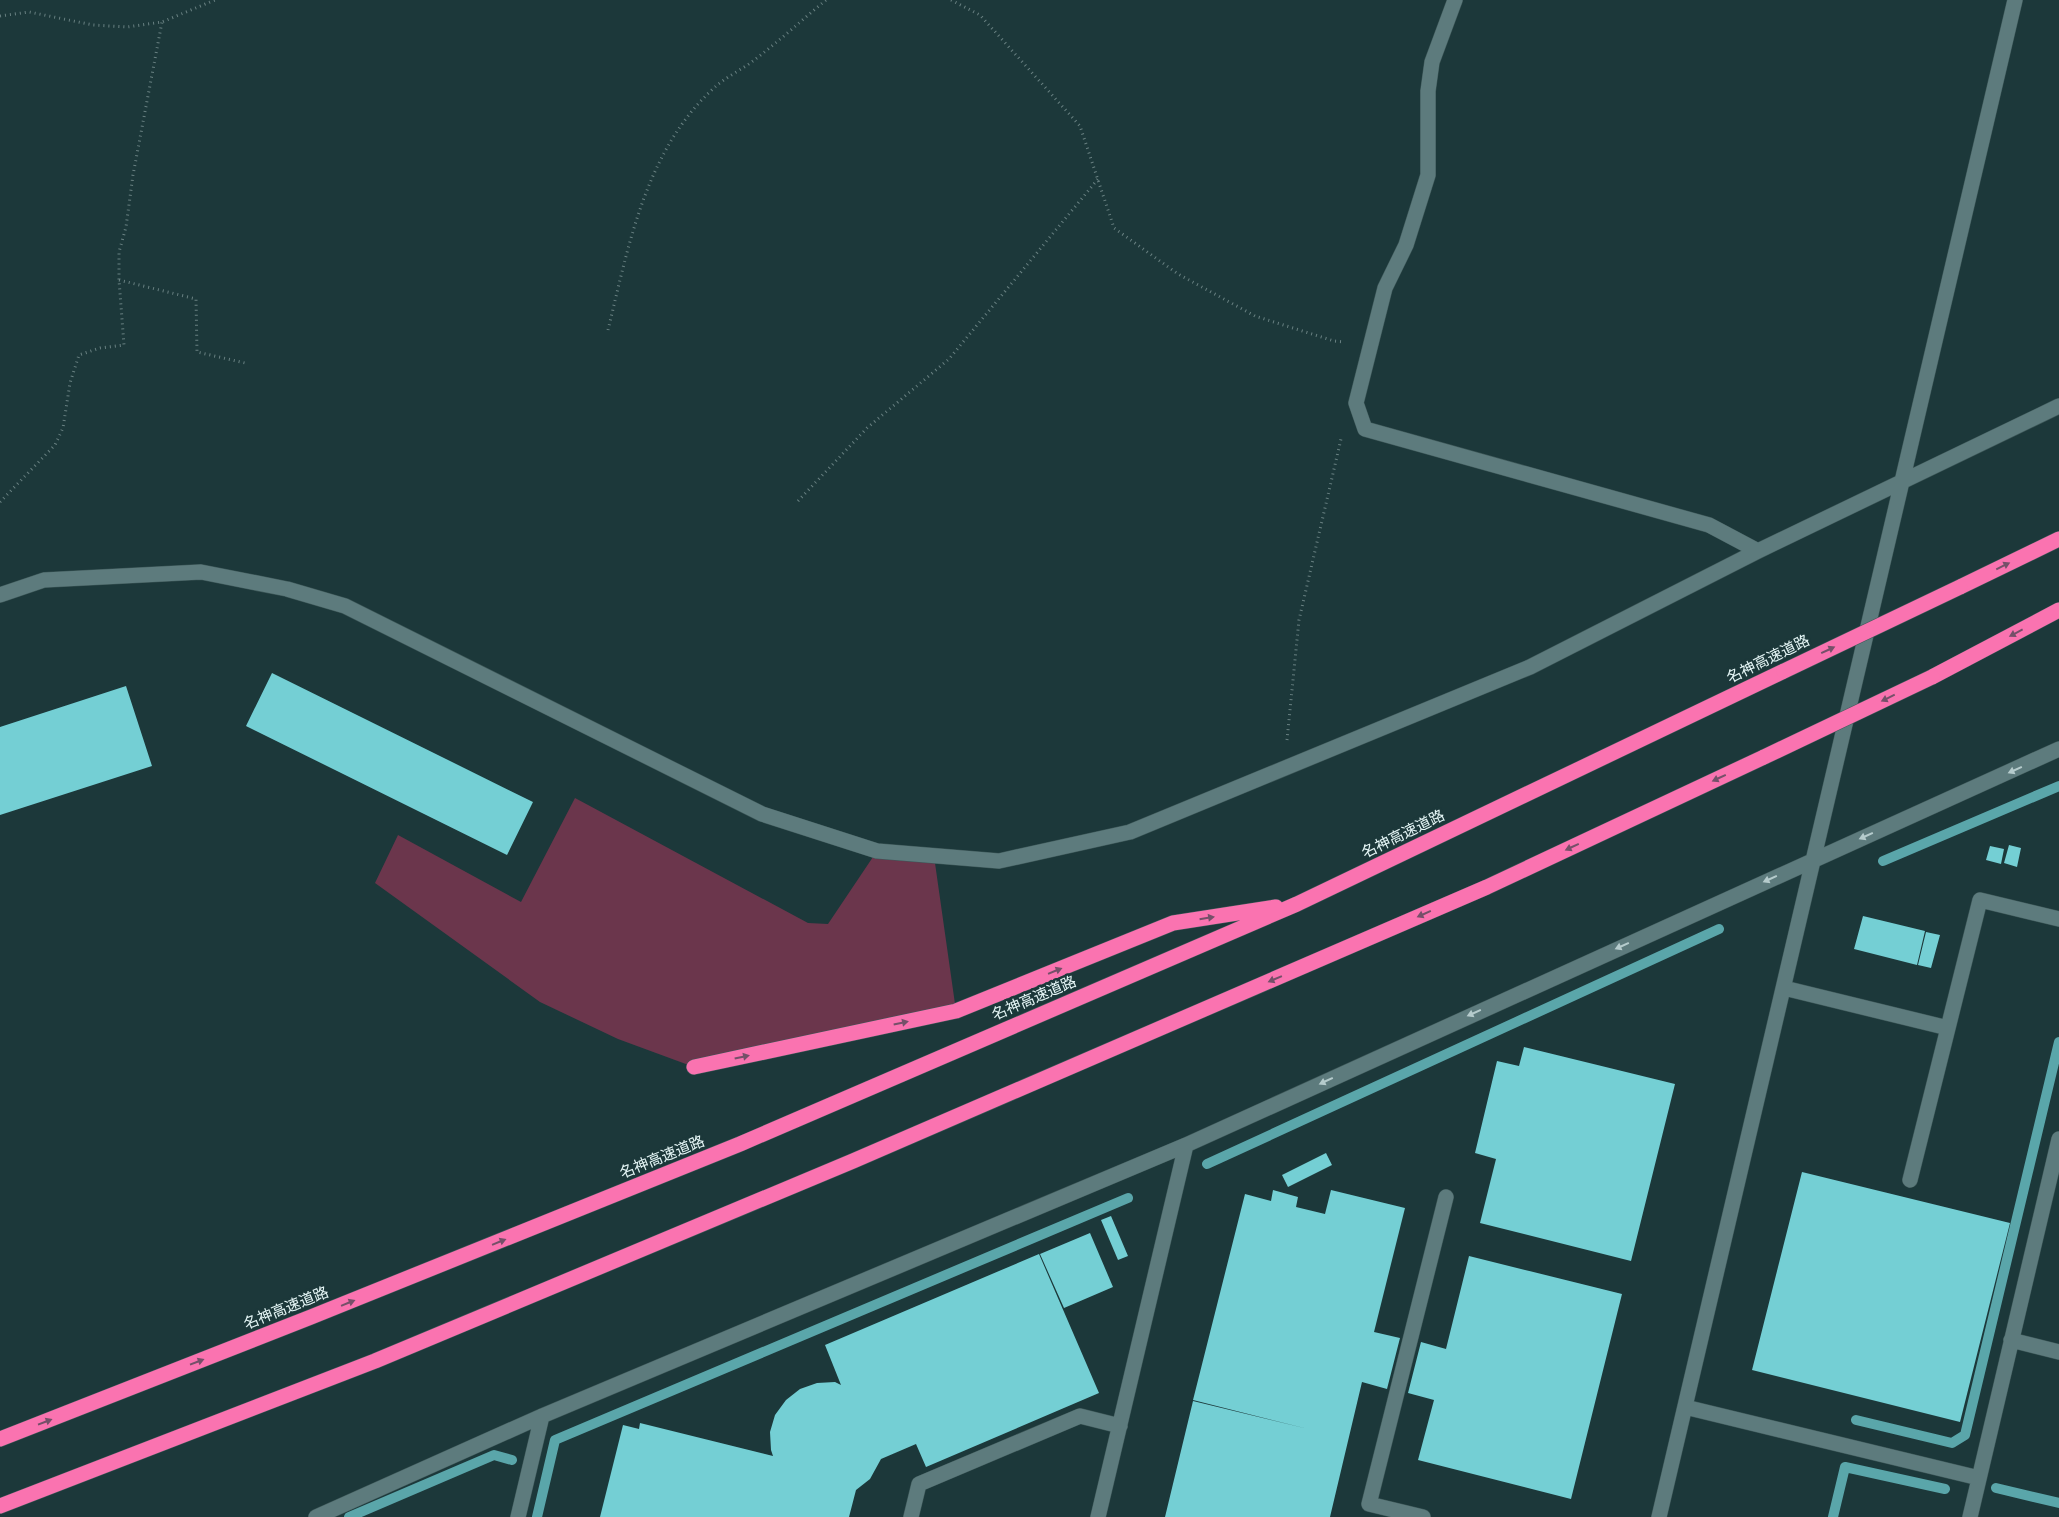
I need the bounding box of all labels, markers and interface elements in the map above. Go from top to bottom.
one-way arrow [1996,562,2011,570]
one-way arrow [2009,629,2023,637]
street label: 名神高速道路 [1723,630,1813,688]
one-way arrow [1821,646,1835,654]
one-way arrow [1881,694,1895,702]
one-way arrow [2008,766,2022,774]
one-way arrow [1712,774,1726,782]
street label: 名神高速道路 [1358,805,1448,863]
one-way arrow [1859,832,1873,840]
one-way arrow [1565,843,1579,851]
one-way arrow [1763,876,1777,884]
one-way arrow [1417,911,1431,919]
one-way arrow [1200,913,1216,921]
one-way arrow [1615,943,1629,951]
one-way arrow [1047,967,1062,974]
street label: 名神高速道路 [989,971,1079,1025]
one-way arrow [1268,975,1282,983]
one-way arrow [1467,1010,1481,1018]
one-way arrow [894,1019,909,1027]
one-way arrow [735,1052,751,1060]
one-way arrow [1319,1077,1333,1085]
street label: 名神高速道路 [617,1131,707,1183]
one-way arrow [491,1238,506,1245]
street label: 名神高速道路 [241,1282,331,1334]
one-way arrow [341,1298,355,1306]
one-way arrow [190,1358,204,1366]
one-way arrow [38,1418,53,1425]

